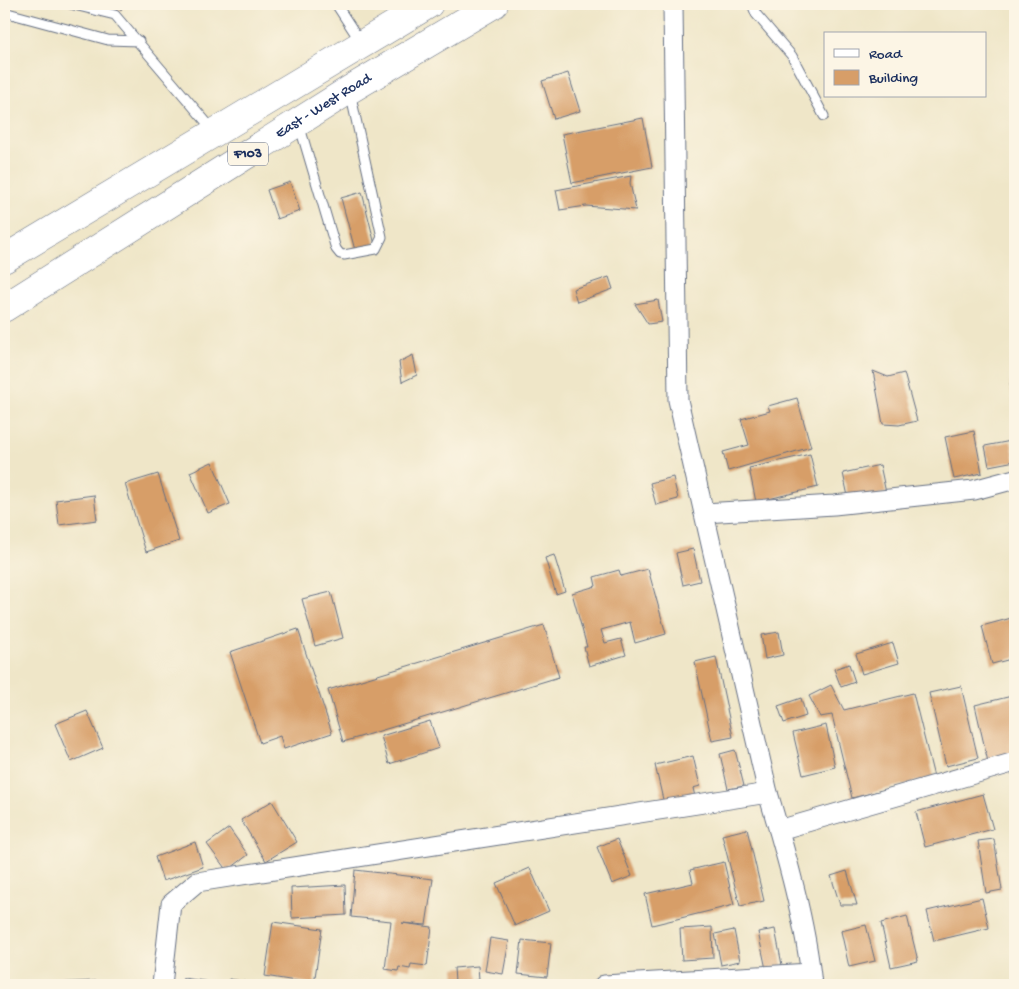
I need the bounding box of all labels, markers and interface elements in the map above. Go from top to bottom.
legend [824,32,986,98]
text: Road [869,46,903,64]
street label: East - West Road [272,69,376,143]
text: Building [868,70,918,88]
road number: F103 [228,142,268,166]

